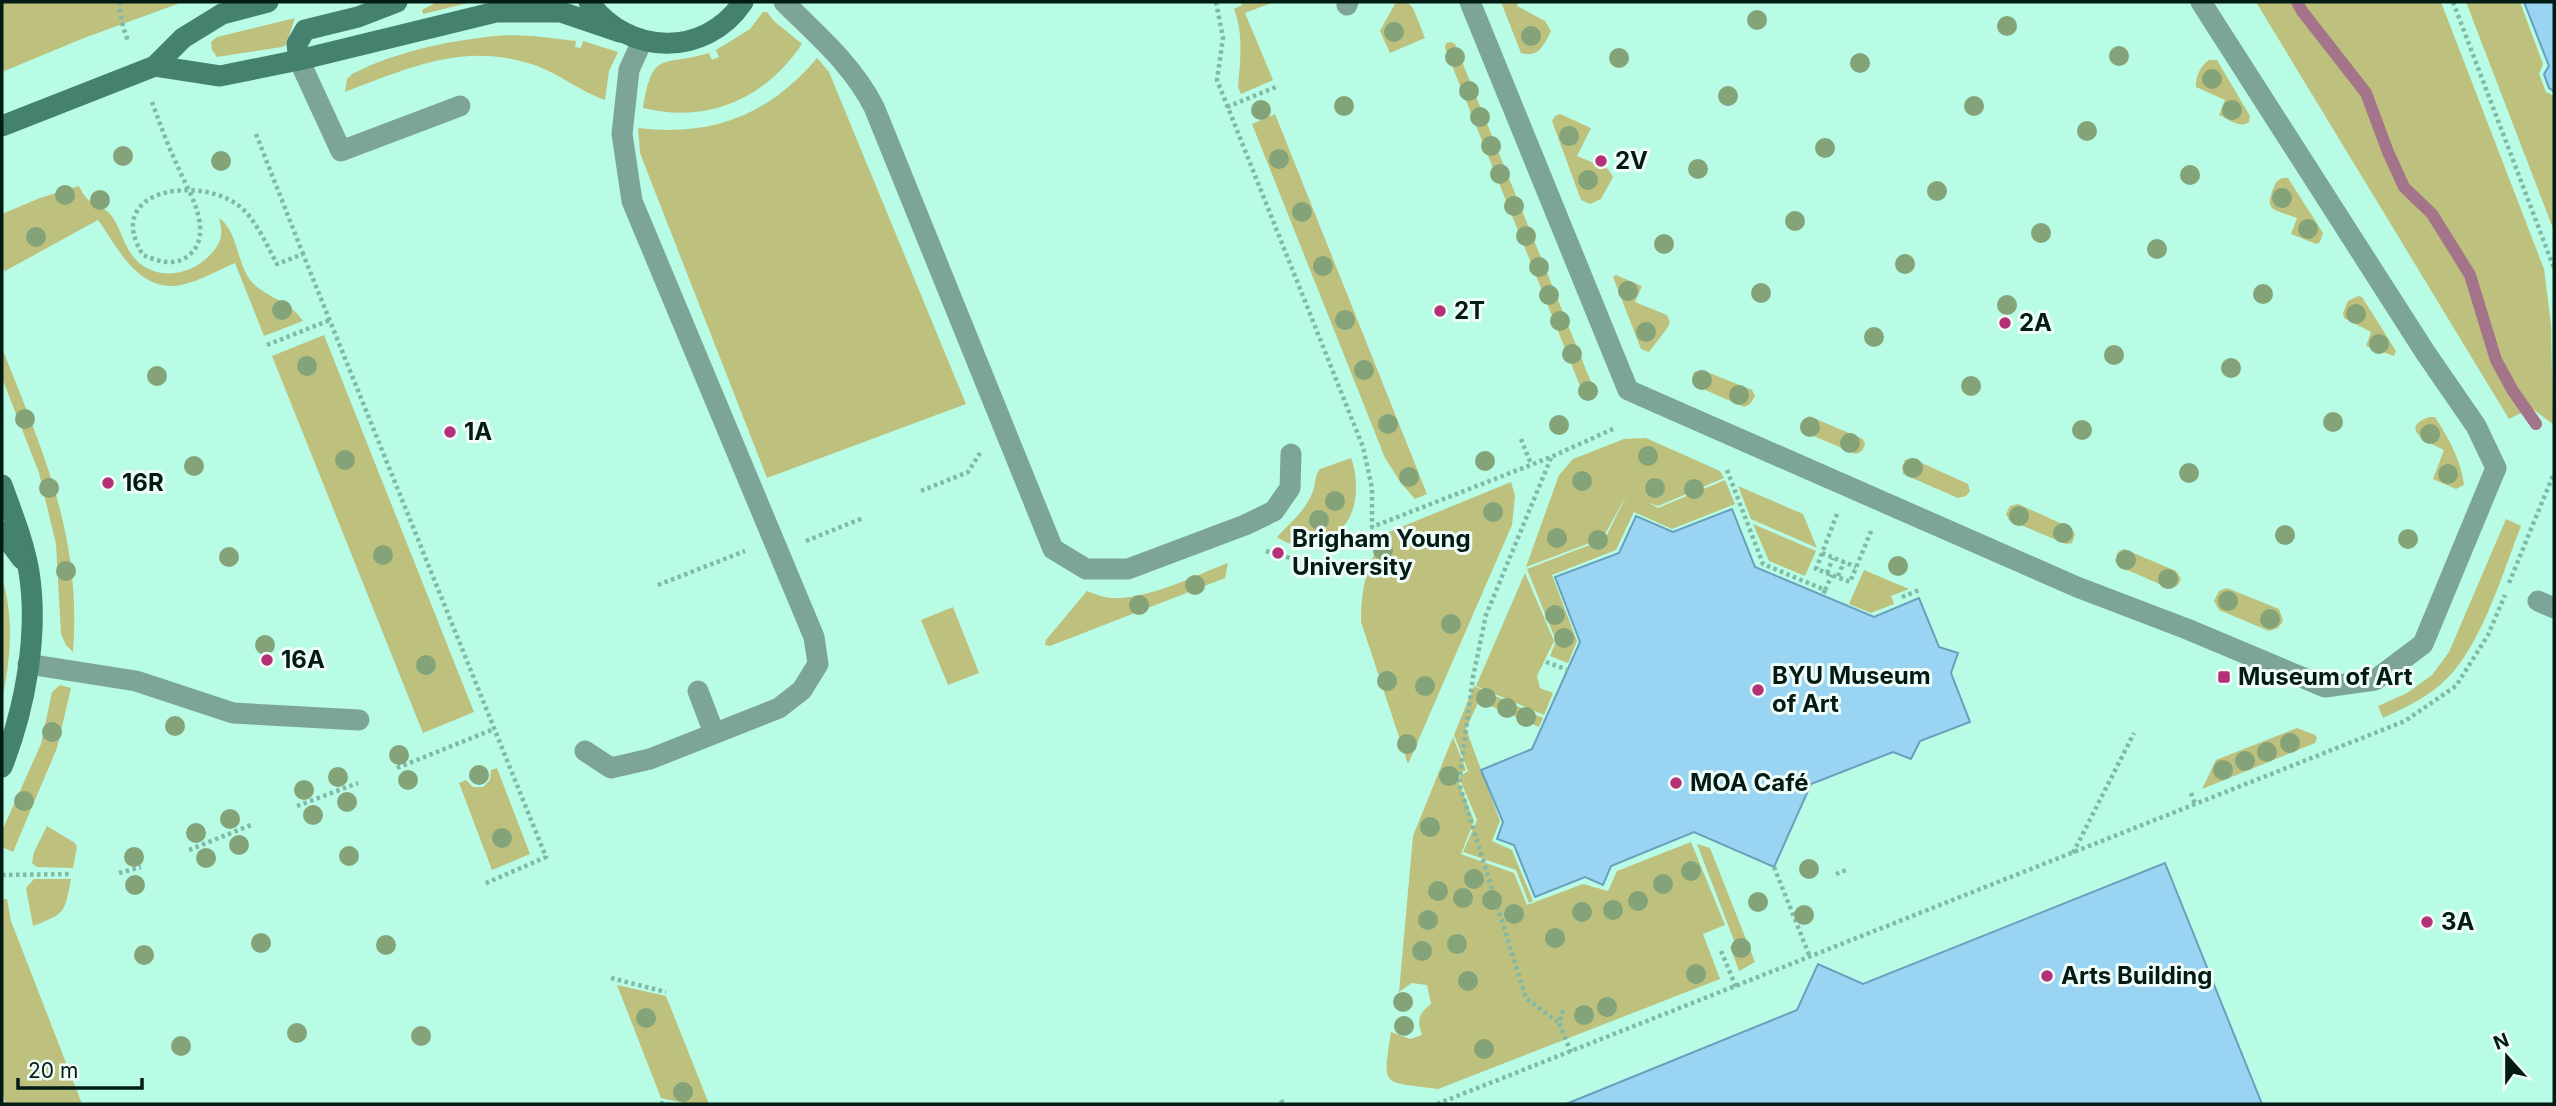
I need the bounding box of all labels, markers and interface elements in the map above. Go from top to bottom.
place label: 2V [1615,146,1648,175]
marker: 2V [1593,153,1609,169]
place label: 2T [1454,296,1485,325]
marker: 2T [1432,303,1448,319]
place label: 2A [2019,308,2052,337]
marker: 2A [1997,315,2013,331]
place label: 1A [464,417,492,446]
marker: 1A [442,424,458,440]
place label: 16R [122,468,164,497]
marker: 16R [100,475,116,491]
place label: Brigham Young University [1292,524,1471,581]
marker: Brigham Young University [1270,545,1286,561]
place label: 16A [281,645,325,674]
marker: 16A [259,652,275,668]
place label: BYU Museum of Art [1772,661,1931,718]
place label: Museum of Art [2238,662,2413,691]
marker: Museum of Art [2216,669,2232,685]
marker: BYU Museum of Art [1750,682,1766,698]
place label: MOA Café [1690,768,1808,797]
marker: MOA Café [1668,775,1684,791]
place label: 3A [2441,907,2474,936]
marker: 3A [2419,914,2435,930]
place label: Arts Building [2061,961,2212,990]
marker: Arts Building [2039,968,2055,984]
north arrow [2472,1022,2542,1092]
text: N [2490,1028,2512,1055]
scale bar [18,1046,142,1090]
text: 20 m [28,1058,78,1083]

